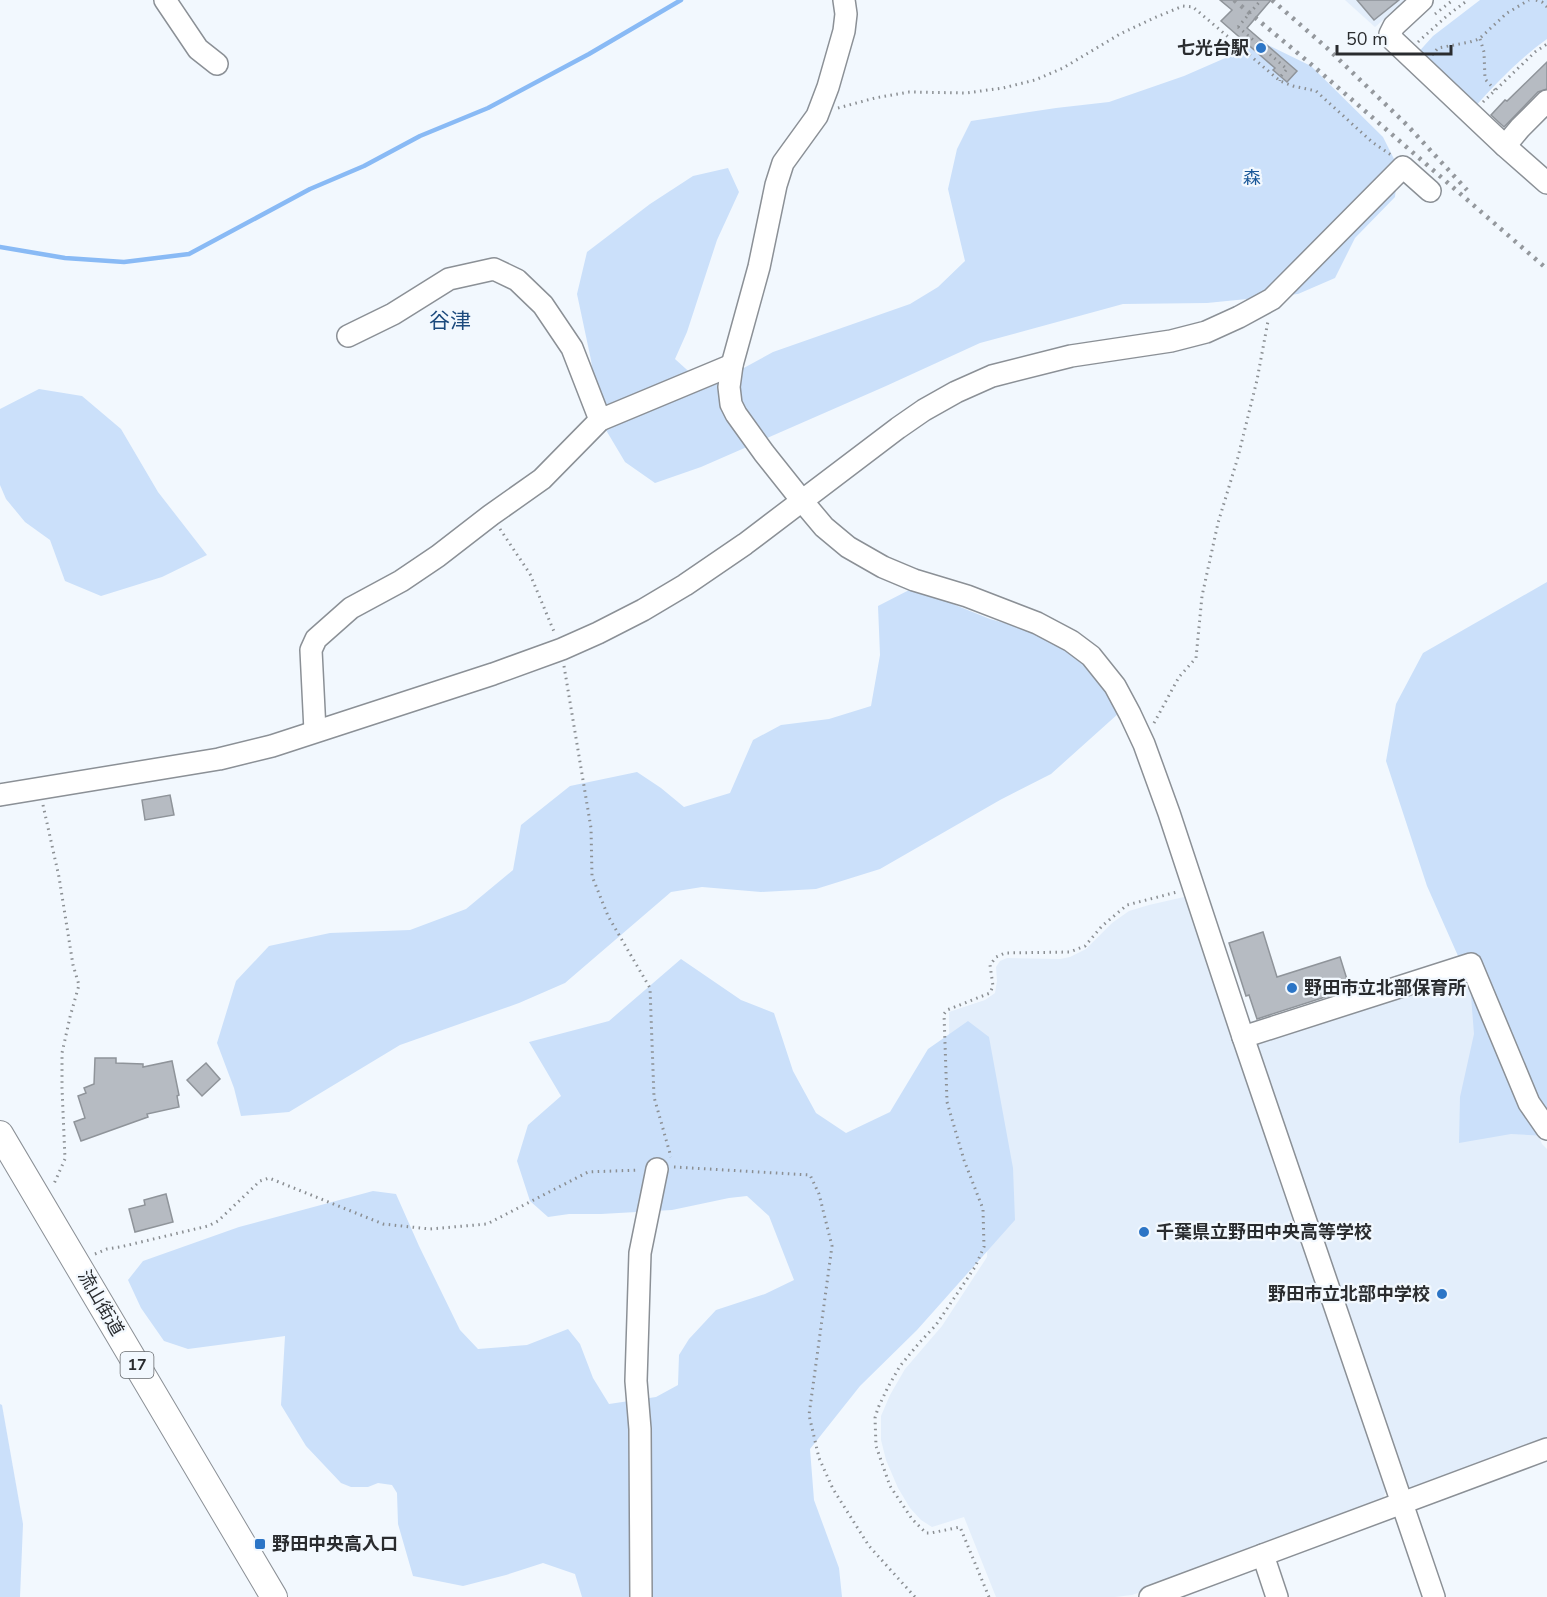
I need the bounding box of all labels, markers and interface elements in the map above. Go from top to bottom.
scale bar [1337,18,1451,56]
text: 50 m [1346,27,1388,51]
place label: 七光台駅 [1177,36,1249,60]
marker: 七光台駅 [1254,41,1268,55]
park label: 森 [1243,166,1261,190]
district label: 谷津 [429,307,471,335]
place label: 野田市立北部保育所 [1304,976,1466,1000]
marker: 野田市立北部保育所 [1285,981,1299,995]
place label: 千葉県立野田中央高等学校 [1156,1220,1372,1244]
marker: 千葉県立野田中央高等学校 [1137,1225,1151,1239]
street label: 流山街道 [73,1266,129,1340]
place label: 野田市立北部中学校 [1268,1282,1430,1306]
marker: 野田市立北部中学校 [1435,1287,1449,1301]
road number: 17 [120,1352,154,1378]
place label: 野田中央高入口 [272,1532,398,1556]
marker: 野田中央高入口 [253,1537,267,1551]

